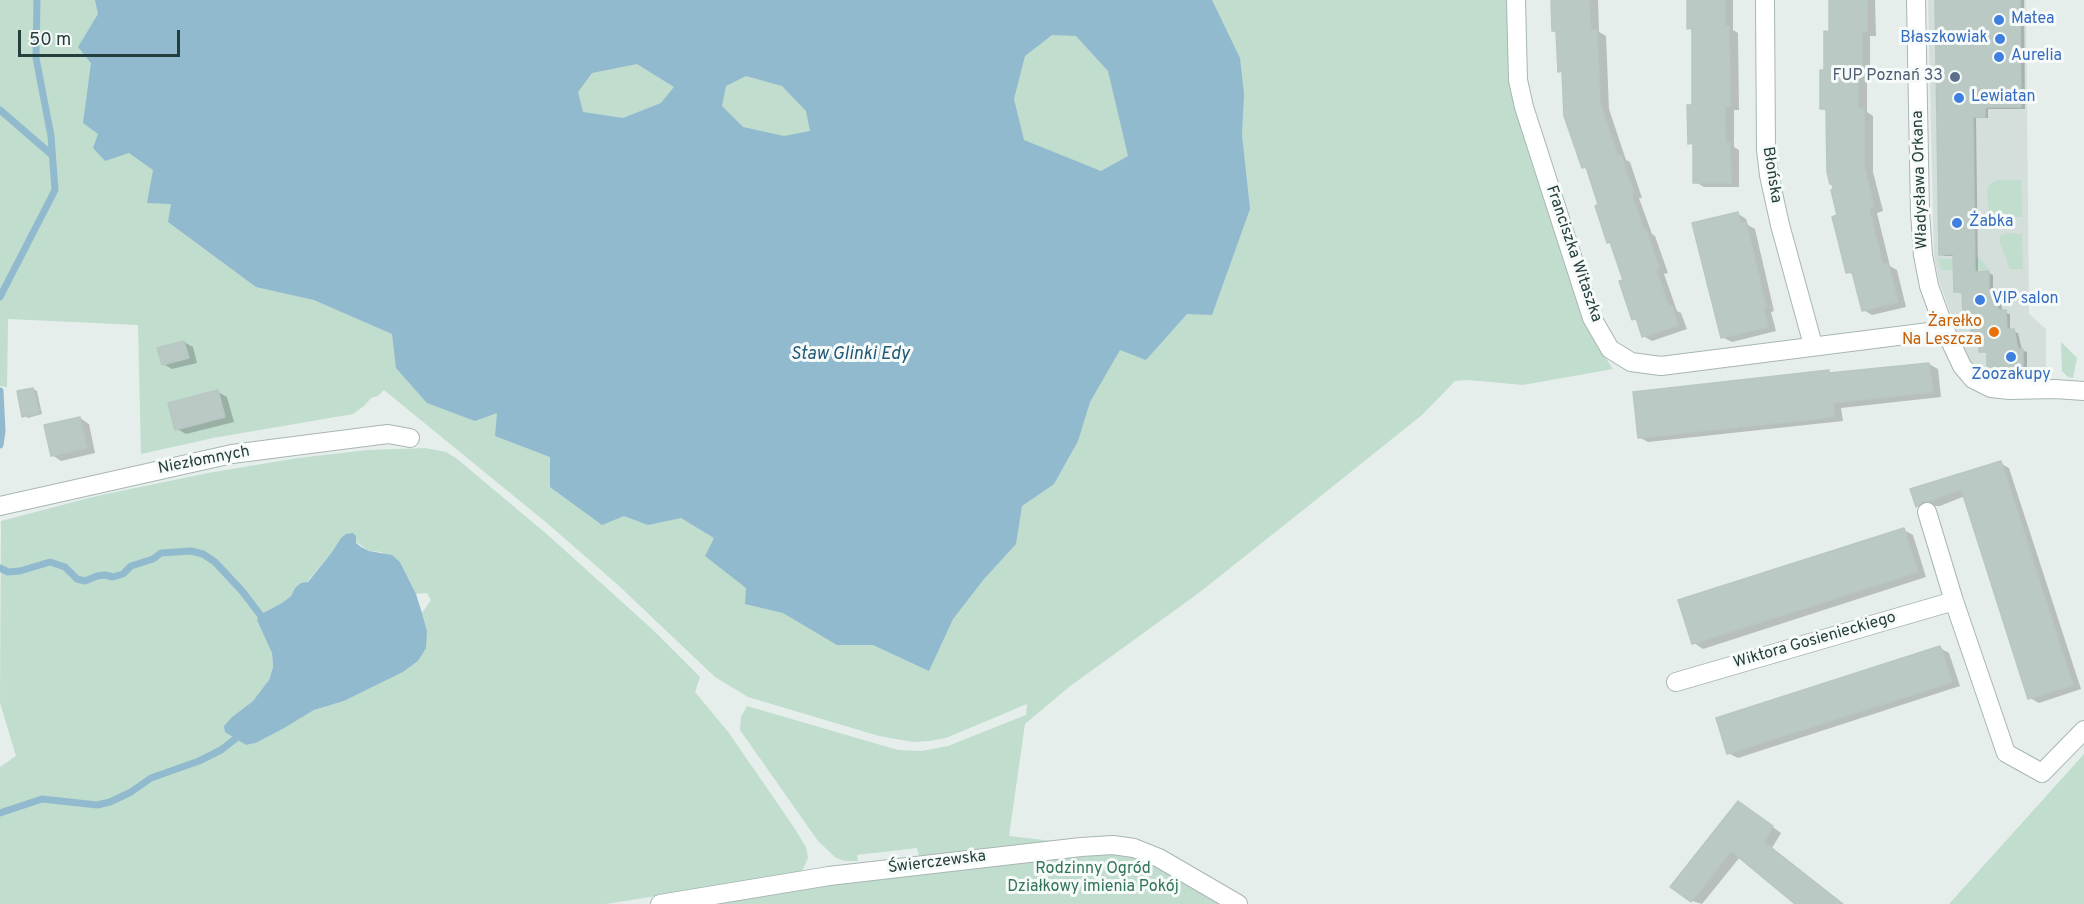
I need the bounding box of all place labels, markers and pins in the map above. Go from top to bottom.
place label: Matea [2011,10,2054,30]
marker: Matea [1992,13,2006,27]
place label: Błaszkowiak [1900,29,1988,49]
marker: Błaszkowiak [1993,32,2007,46]
place label: Aurelia [2011,47,2062,67]
marker: Aurelia [1992,50,2006,64]
place label: FUP Poznań 33 [1832,67,1943,87]
marker: FUP Poznań 33 [1948,70,1962,84]
place label: Lewiatan [1971,88,2036,108]
marker: Lewiatan [1952,91,1966,105]
place label: Żabka [1969,213,2013,233]
marker: Żabka [1950,216,1964,230]
place label: VIP salon [1992,290,2059,310]
marker: VIP salon [1973,293,1987,307]
place label: Żarełko Na Leszcza [1902,313,1982,351]
marker: Żarełko Na Leszcza [1987,325,2001,339]
marker: Zoozakupy [2004,350,2018,364]
place label: Zoozakupy [1971,366,2051,386]

